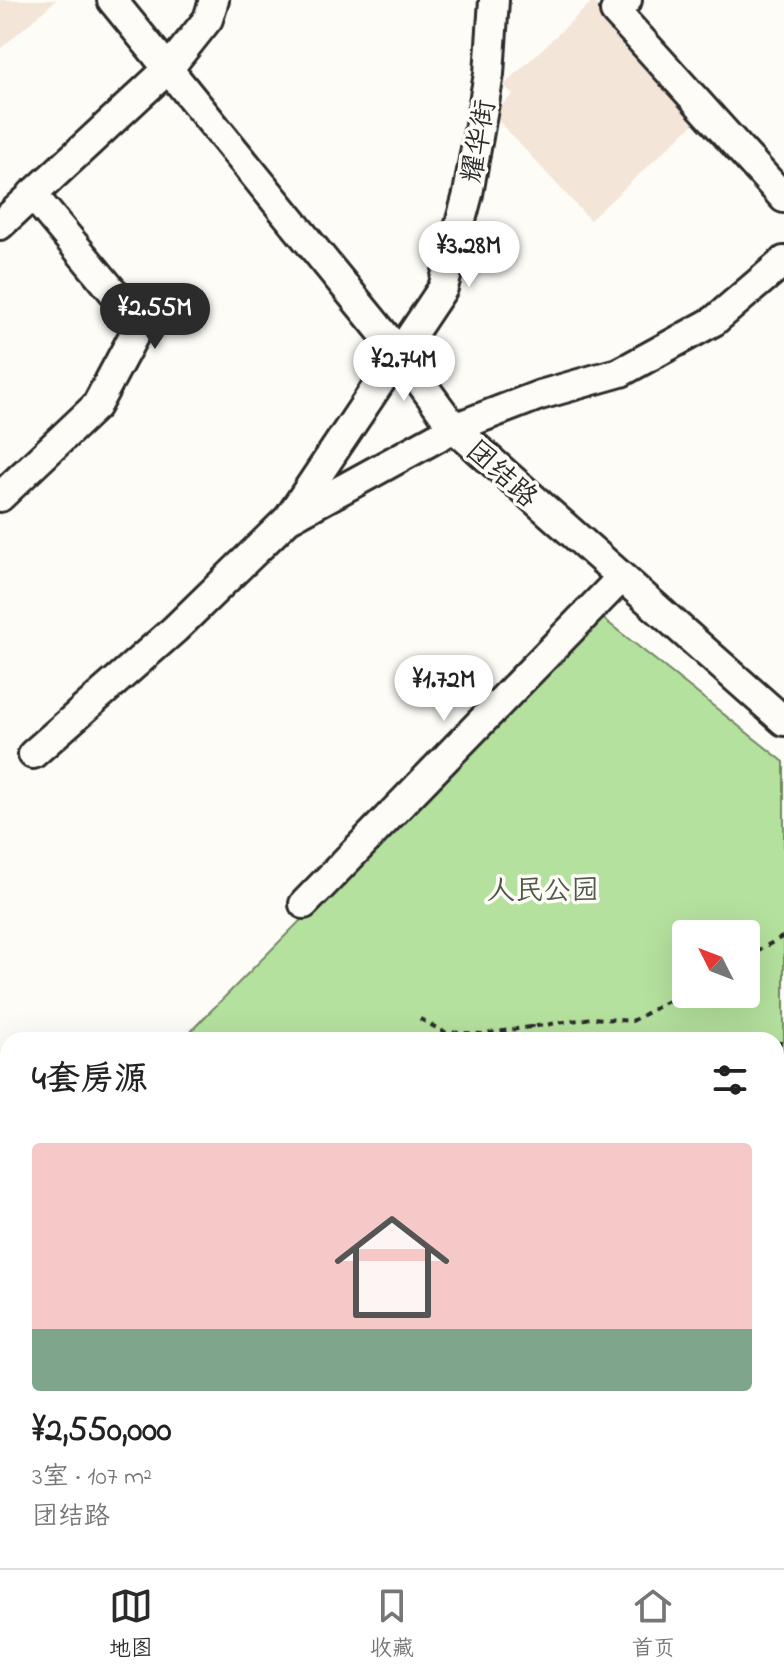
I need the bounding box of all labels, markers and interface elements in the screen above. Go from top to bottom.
street label: 耀华街 [453,97,508,187]
pin: ¥3.28M [404,221,534,289]
text: ¥3.28M [437,228,501,266]
pin: ¥2.55M [90,283,220,351]
text: ¥2.55M [118,290,192,328]
pin: ¥2.74M [339,335,469,403]
text: ¥2.74M [371,342,437,380]
street label: 团结路 [456,432,546,519]
pin: ¥1.72M [379,655,509,723]
text: ¥1.72M [412,662,476,700]
park label: 人民公园 [487,872,599,913]
north arrow [672,920,760,1008]
map controls [672,920,760,1008]
text: 4套房源 [32,1056,148,1106]
icon: filters [708,1058,752,1102]
icon: home [320,1195,464,1339]
text: ¥2,550,000 [32,1407,172,1457]
text: 3室 · 107 m² [32,1459,152,1497]
text: 团结路 [32,1499,110,1537]
tab: 地图 [109,1584,153,1666]
tab: 收藏 [370,1584,414,1666]
tab: 首页 [631,1584,675,1666]

